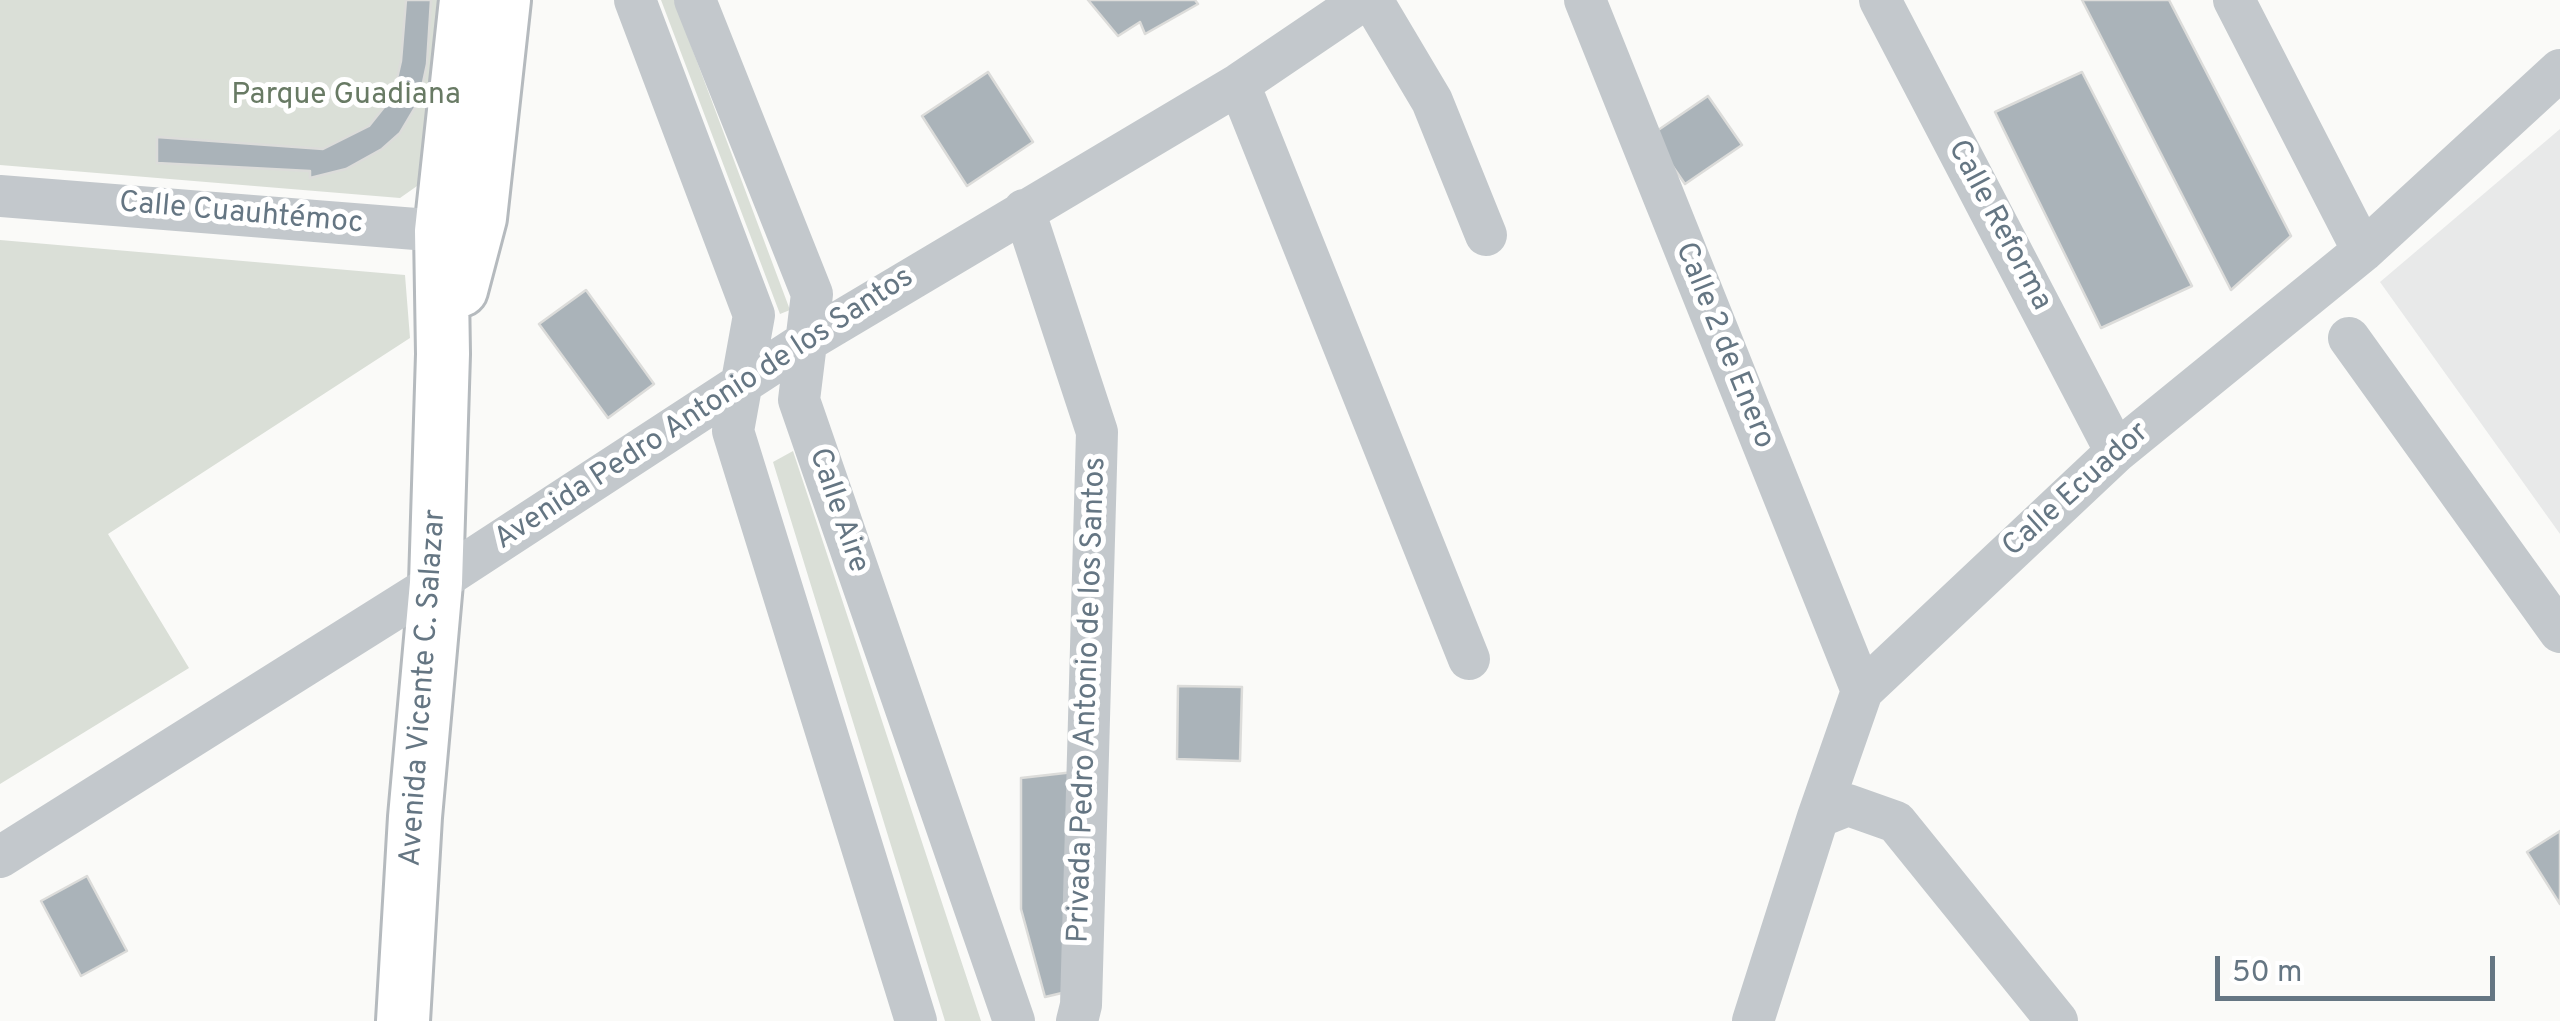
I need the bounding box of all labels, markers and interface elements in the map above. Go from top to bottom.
park label: Parque Guadiana [231,79,461,115]
street label: Calle Reforma [1938,135,2058,317]
street label: Calle Cuauhtémoc [117,186,365,244]
street label: Calle 2 de Enero [1665,238,1781,454]
street label: Avenida Pedro Antonio de los Santos [489,261,921,559]
street label: Calle Ecuador [1997,416,2157,566]
street label: Calle Aire [799,444,875,578]
street label: Privada Pedro Antonio de los Santos [1063,456,1115,944]
street label: Avenida Vicente C. Salazar [395,508,455,868]
scale bar [2220,936,2500,998]
text: 50 m [2232,955,2302,992]

